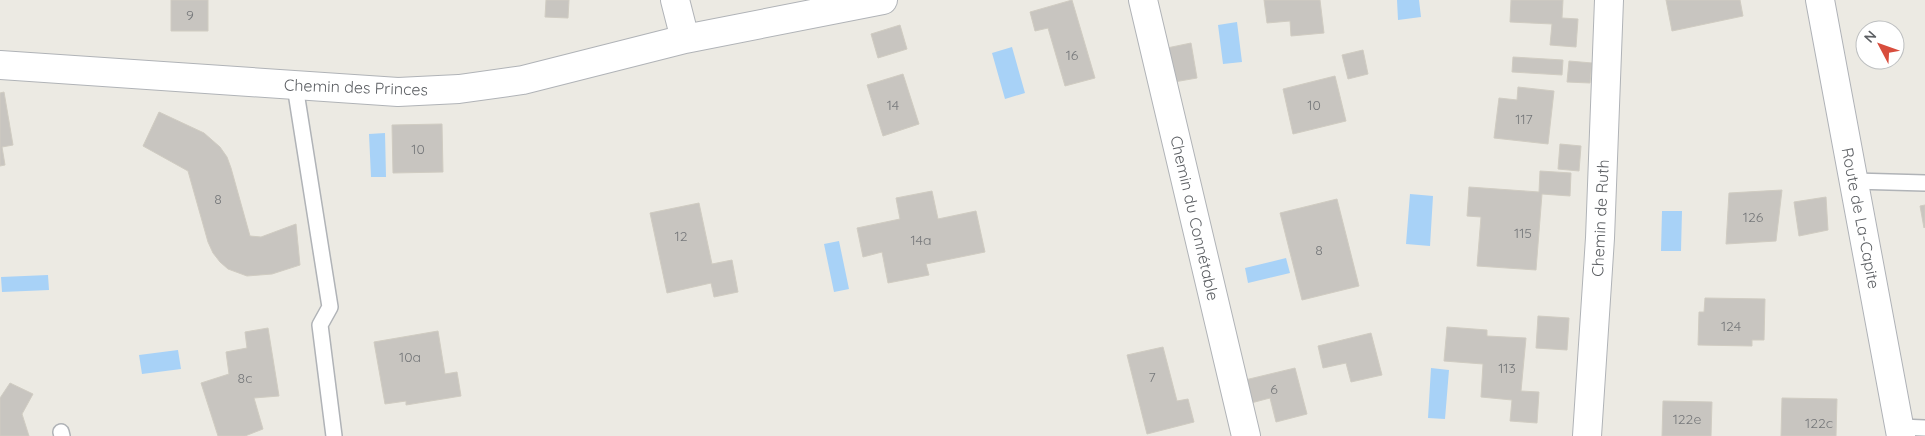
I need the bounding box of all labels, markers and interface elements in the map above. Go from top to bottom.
house number: 9 [186,6,194,24]
north arrow [1855,20,1905,70]
text: N [1860,27,1880,46]
house number: 16 [1066,46,1079,64]
street label: Chemin des Princes [284,74,428,100]
house number: 14 [887,96,899,114]
house number: 10 [1307,96,1321,114]
house number: 117 [1515,110,1533,128]
street label: Chemin du Connétable [1166,134,1224,302]
house number: 10 [411,140,425,158]
street label: Route de La-Capite [1838,146,1884,290]
street label: Chemin de Ruth [1587,159,1613,277]
house number: 8 [214,190,222,208]
house number: 126 [1743,208,1764,226]
house number: 115 [1514,224,1532,242]
house number: 12 [675,227,688,245]
house number: 14a [911,231,931,249]
house number: 8 [1315,241,1323,259]
house number: 124 [1721,317,1741,335]
house number: 10a [399,348,421,366]
house number: 113 [1498,359,1516,377]
house number: 7 [1148,368,1156,386]
house number: 8c [238,369,252,387]
house number: 6 [1270,380,1278,398]
house number: 122e [1673,410,1701,428]
house number: 122c [1805,414,1833,432]

